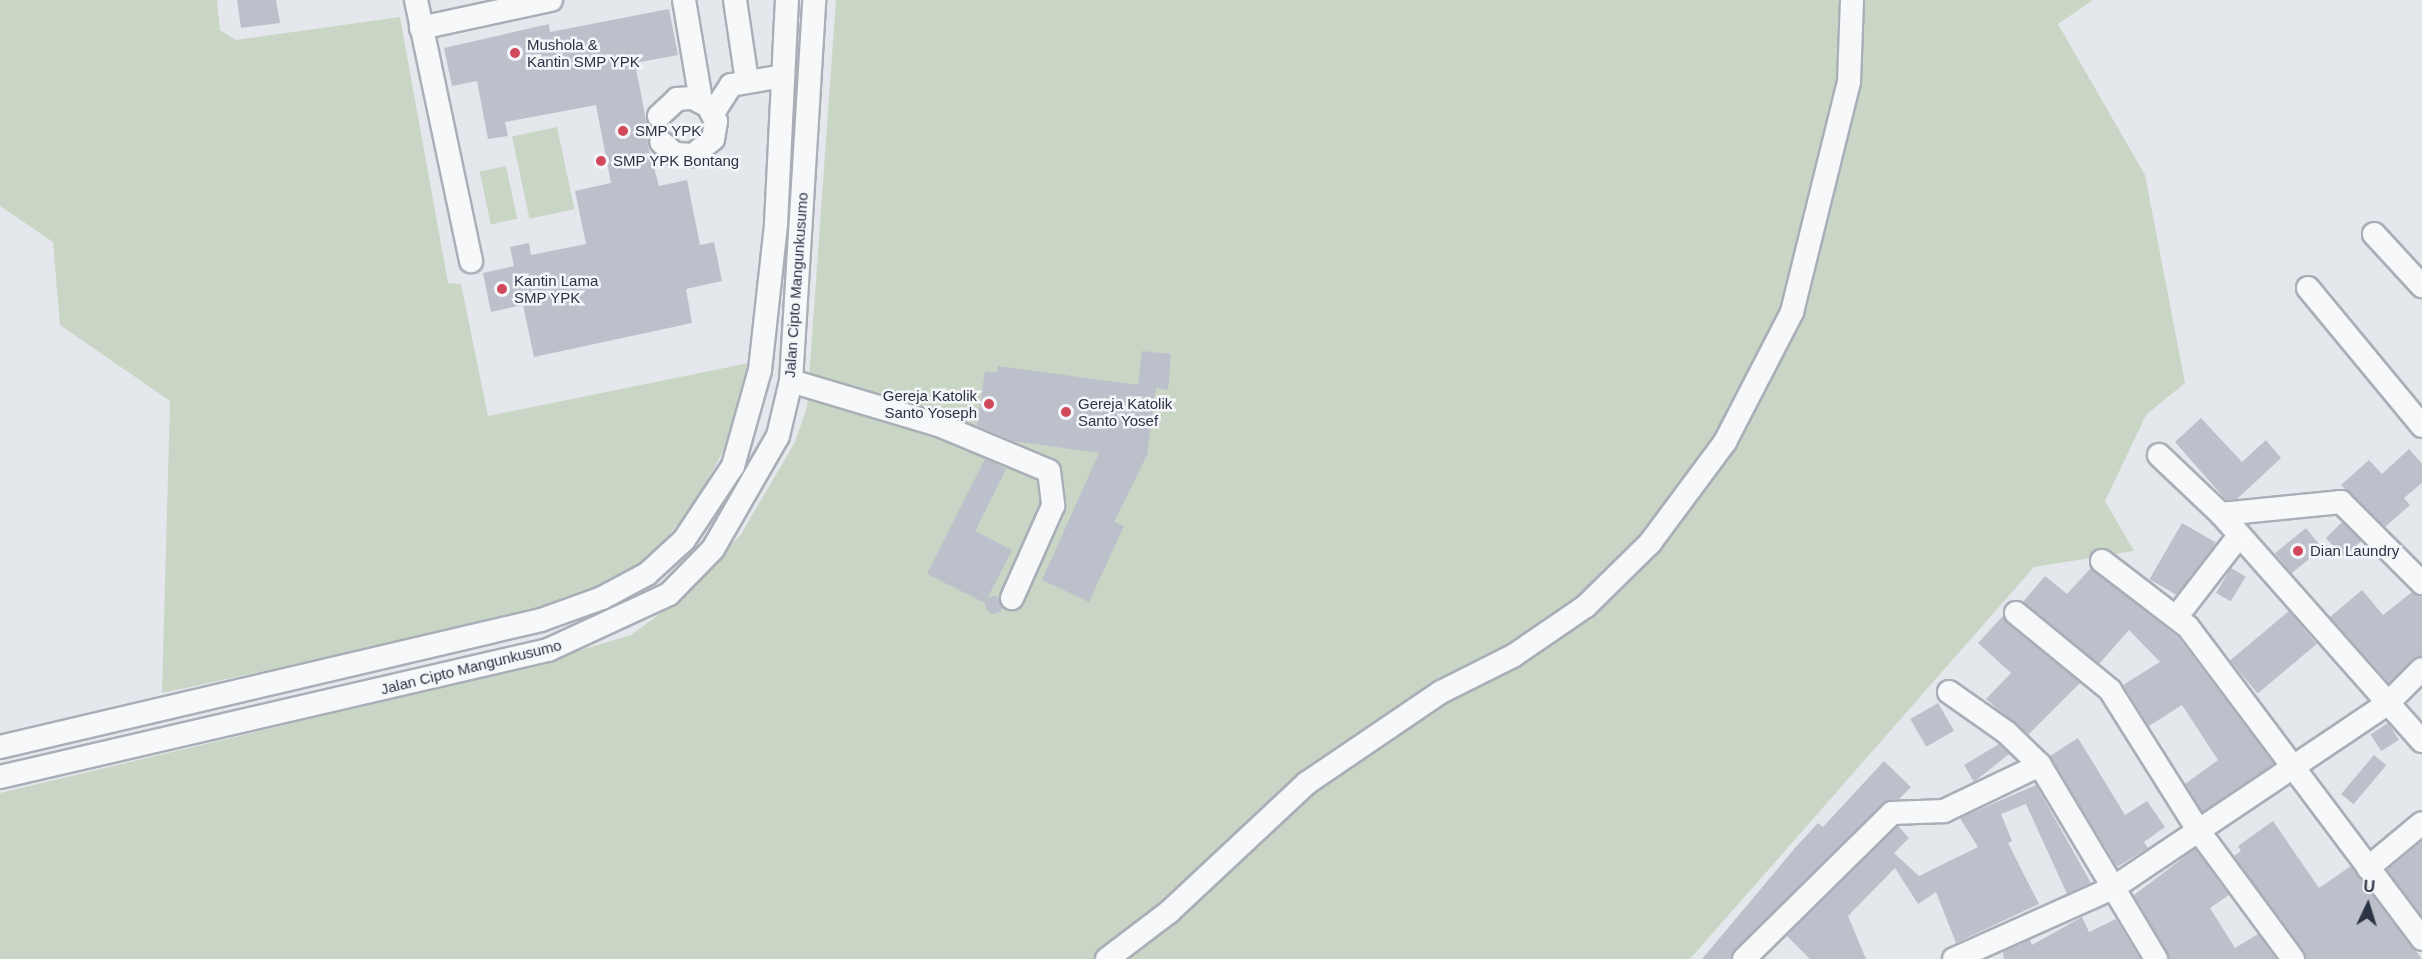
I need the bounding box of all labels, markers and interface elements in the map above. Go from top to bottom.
place label: Mushola & Kantin SMP YPK [527,35,640,70]
marker: Mushola & Kantin SMP YPK [508,46,522,60]
place label: SMP YPK [635,122,702,140]
marker: SMP YPK [616,124,630,138]
place label: SMP YPK Bontang [613,152,740,170]
marker: SMP YPK Bontang [594,154,608,168]
street label: Jalan Cipto Mangunkusumo [781,192,811,378]
place label: Kantin Lama SMP YPK [514,271,598,306]
marker: Kantin Lama SMP YPK [495,282,509,296]
place label: Gereja Katolik Santo Yoseph [883,386,977,421]
place label: Gereja Katolik Santo Yosef [1078,394,1172,429]
marker: Gereja Katolik Santo Yoseph [982,397,996,411]
marker: Gereja Katolik Santo Yosef [1059,405,1073,419]
place label: Dian Laundry [2310,542,2399,560]
marker: Dian Laundry [2291,544,2305,558]
street label: Jalan Cipto Mangunkusumo [379,636,563,698]
north arrow [2338,875,2398,935]
text: U [2363,878,2376,895]

